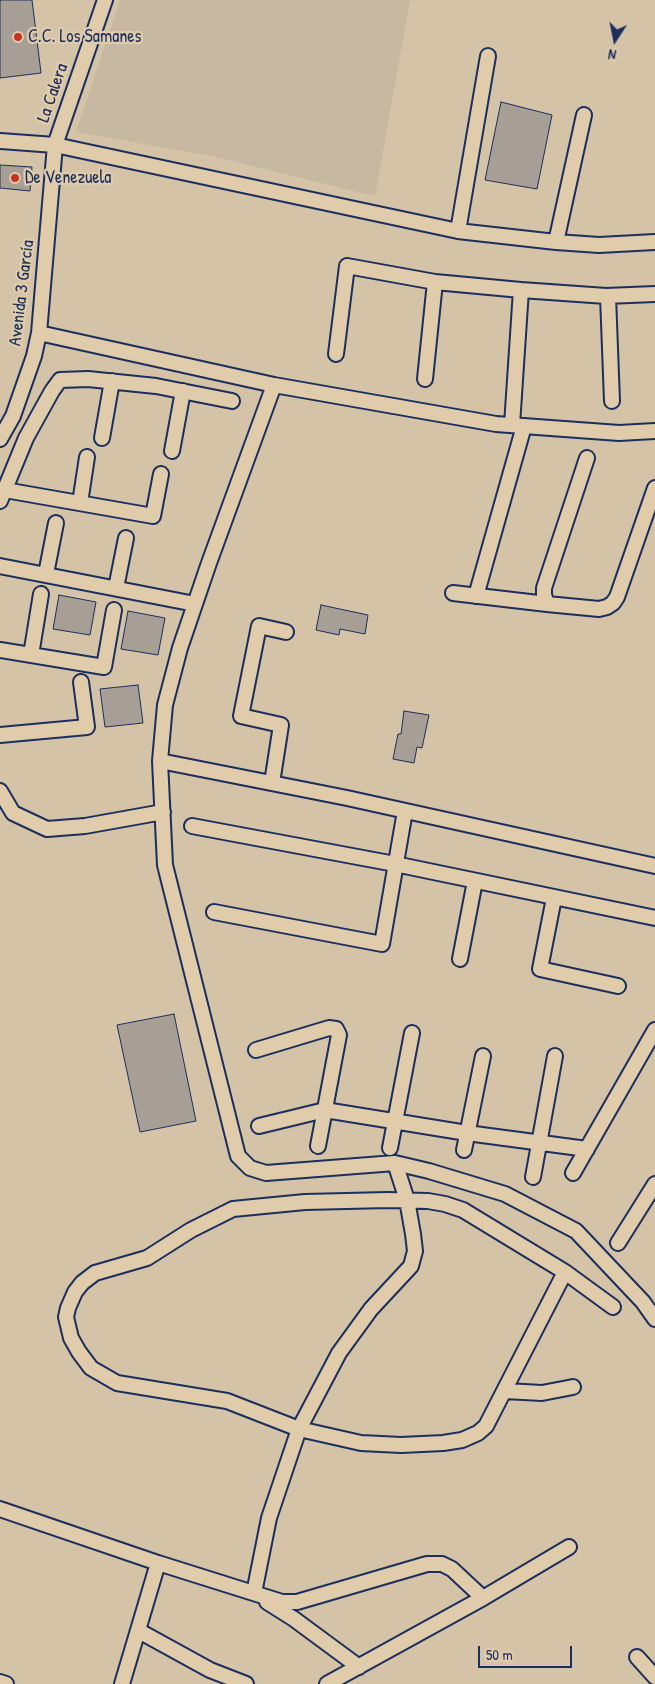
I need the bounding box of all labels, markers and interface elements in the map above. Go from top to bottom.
north arrow [590,15,640,65]
place label: C.C. Los Samanes [28,26,141,48]
marker: C.C. Los Samanes [12,31,24,43]
text: N [607,45,618,65]
street label: La Calera [33,61,73,125]
place label: De Venezuela [25,167,111,189]
marker: De Venezuela [9,172,21,184]
street label: Avenida 3 García [5,239,39,347]
scale bar [480,1636,574,1668]
text: 50 m [486,1644,513,1665]

